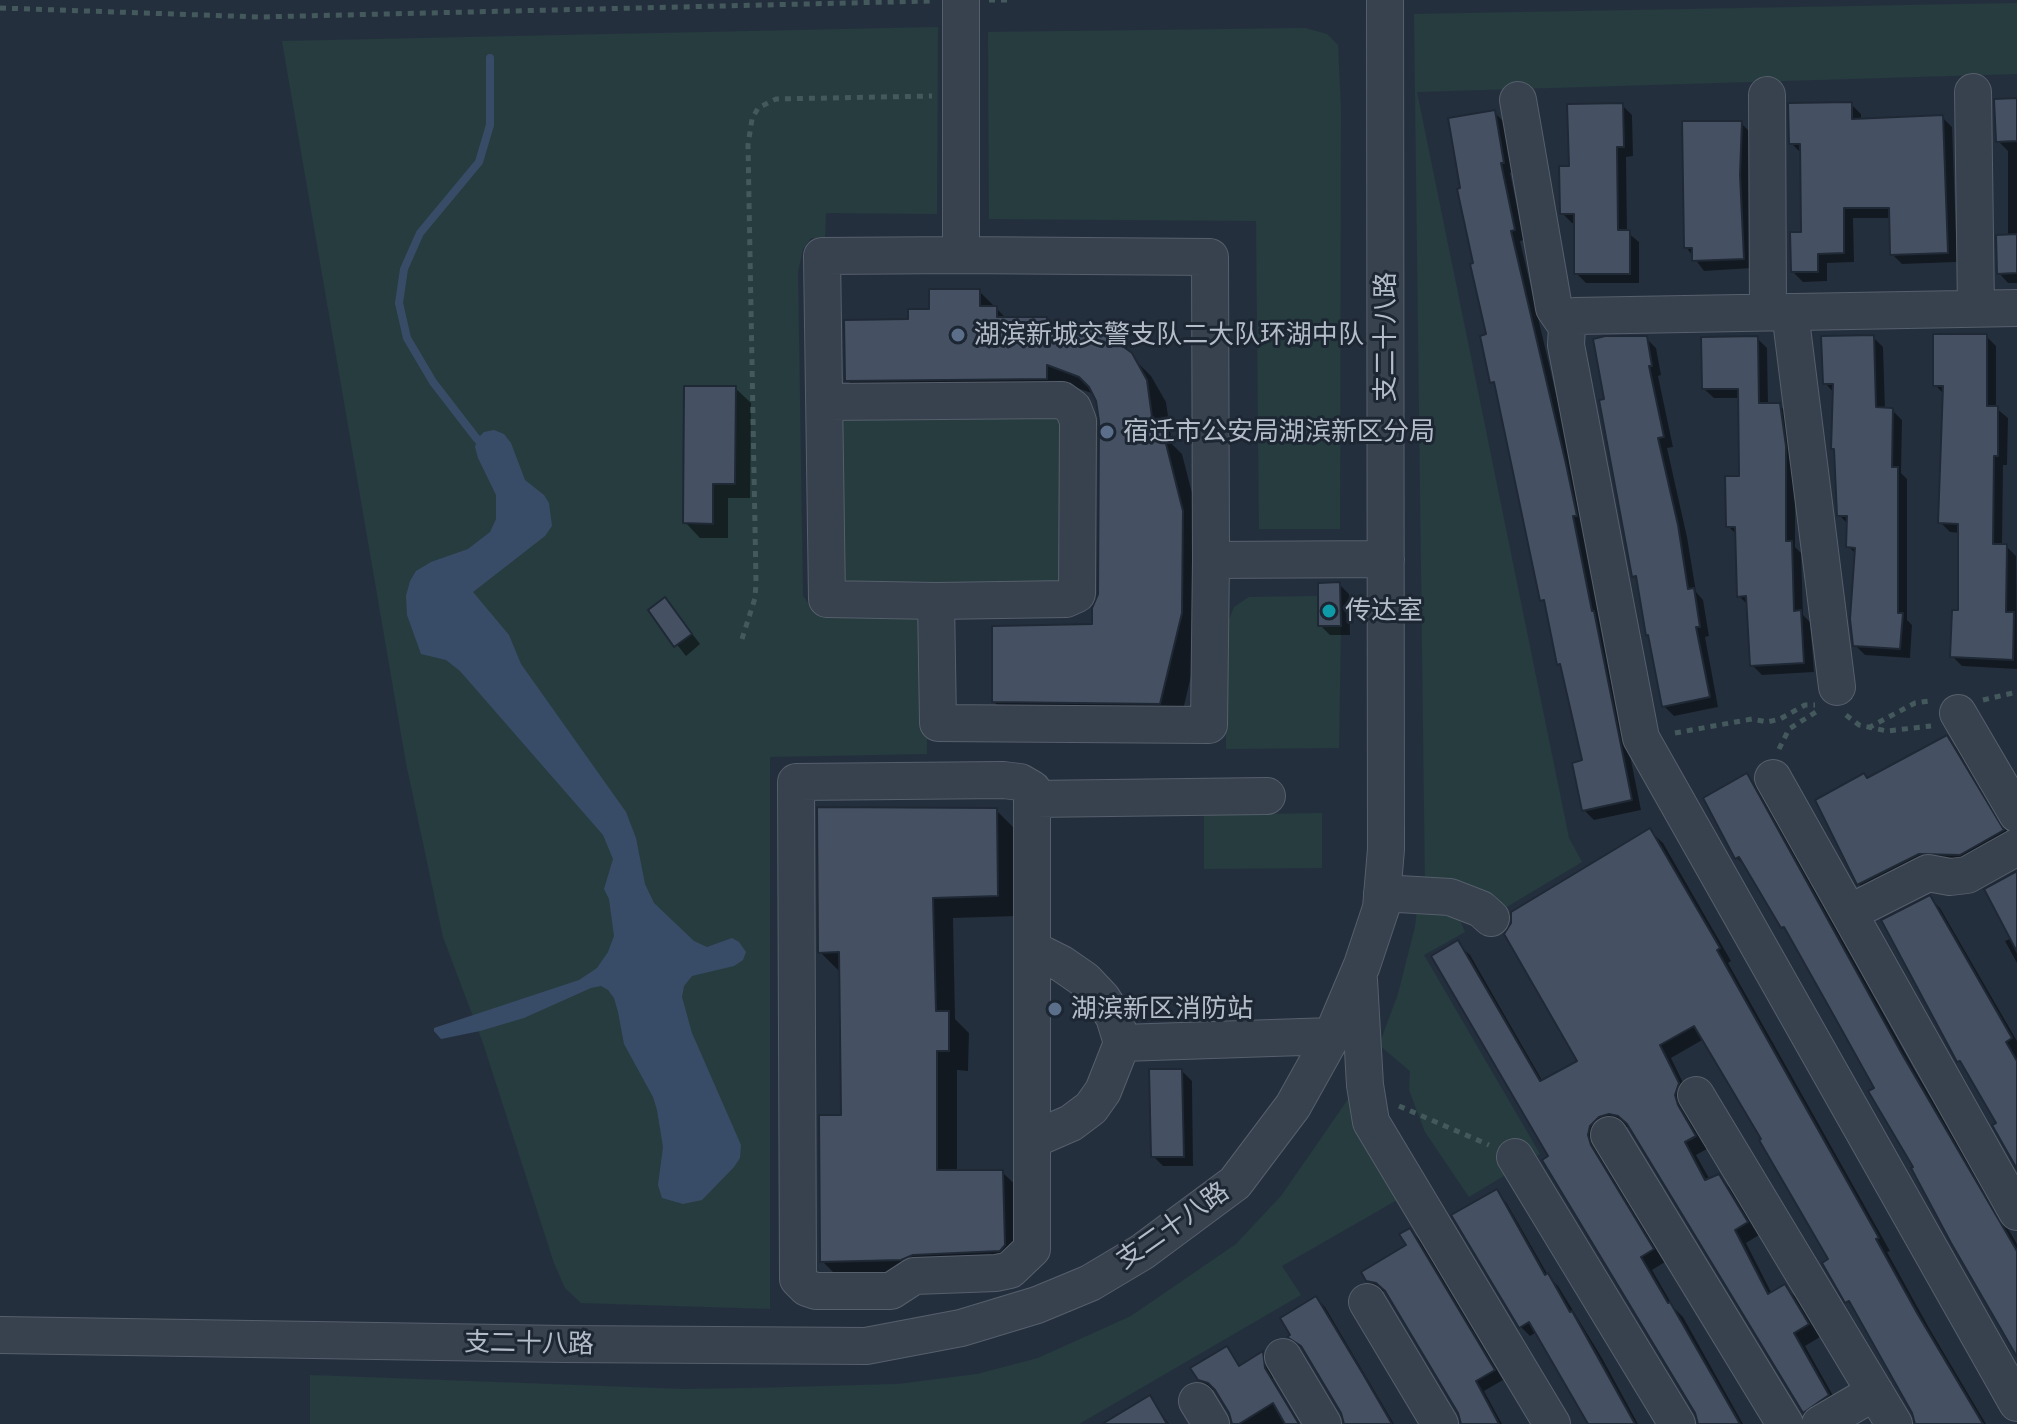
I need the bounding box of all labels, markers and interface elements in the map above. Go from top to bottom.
street label: 支二十八路 [1370,272,1402,402]
place label: 湖滨新城交警支队二大队环湖中队 [974,319,1364,351]
marker: 湖滨新城交警支队二大队环湖中队 [949,326,967,344]
place label: 宿迁市公安局湖滨新区分局 [1123,416,1435,448]
marker: 宿迁市公安局湖滨新区分局 [1098,423,1116,441]
place label: 传达室 [1345,595,1423,627]
marker: 传达室 [1320,602,1338,620]
place label: 湖滨新区消防站 [1071,993,1253,1025]
marker: 湖滨新区消防站 [1046,1000,1064,1018]
street label: 支二十八路 [1111,1176,1235,1276]
street label: 支二十八路 [464,1327,594,1361]

